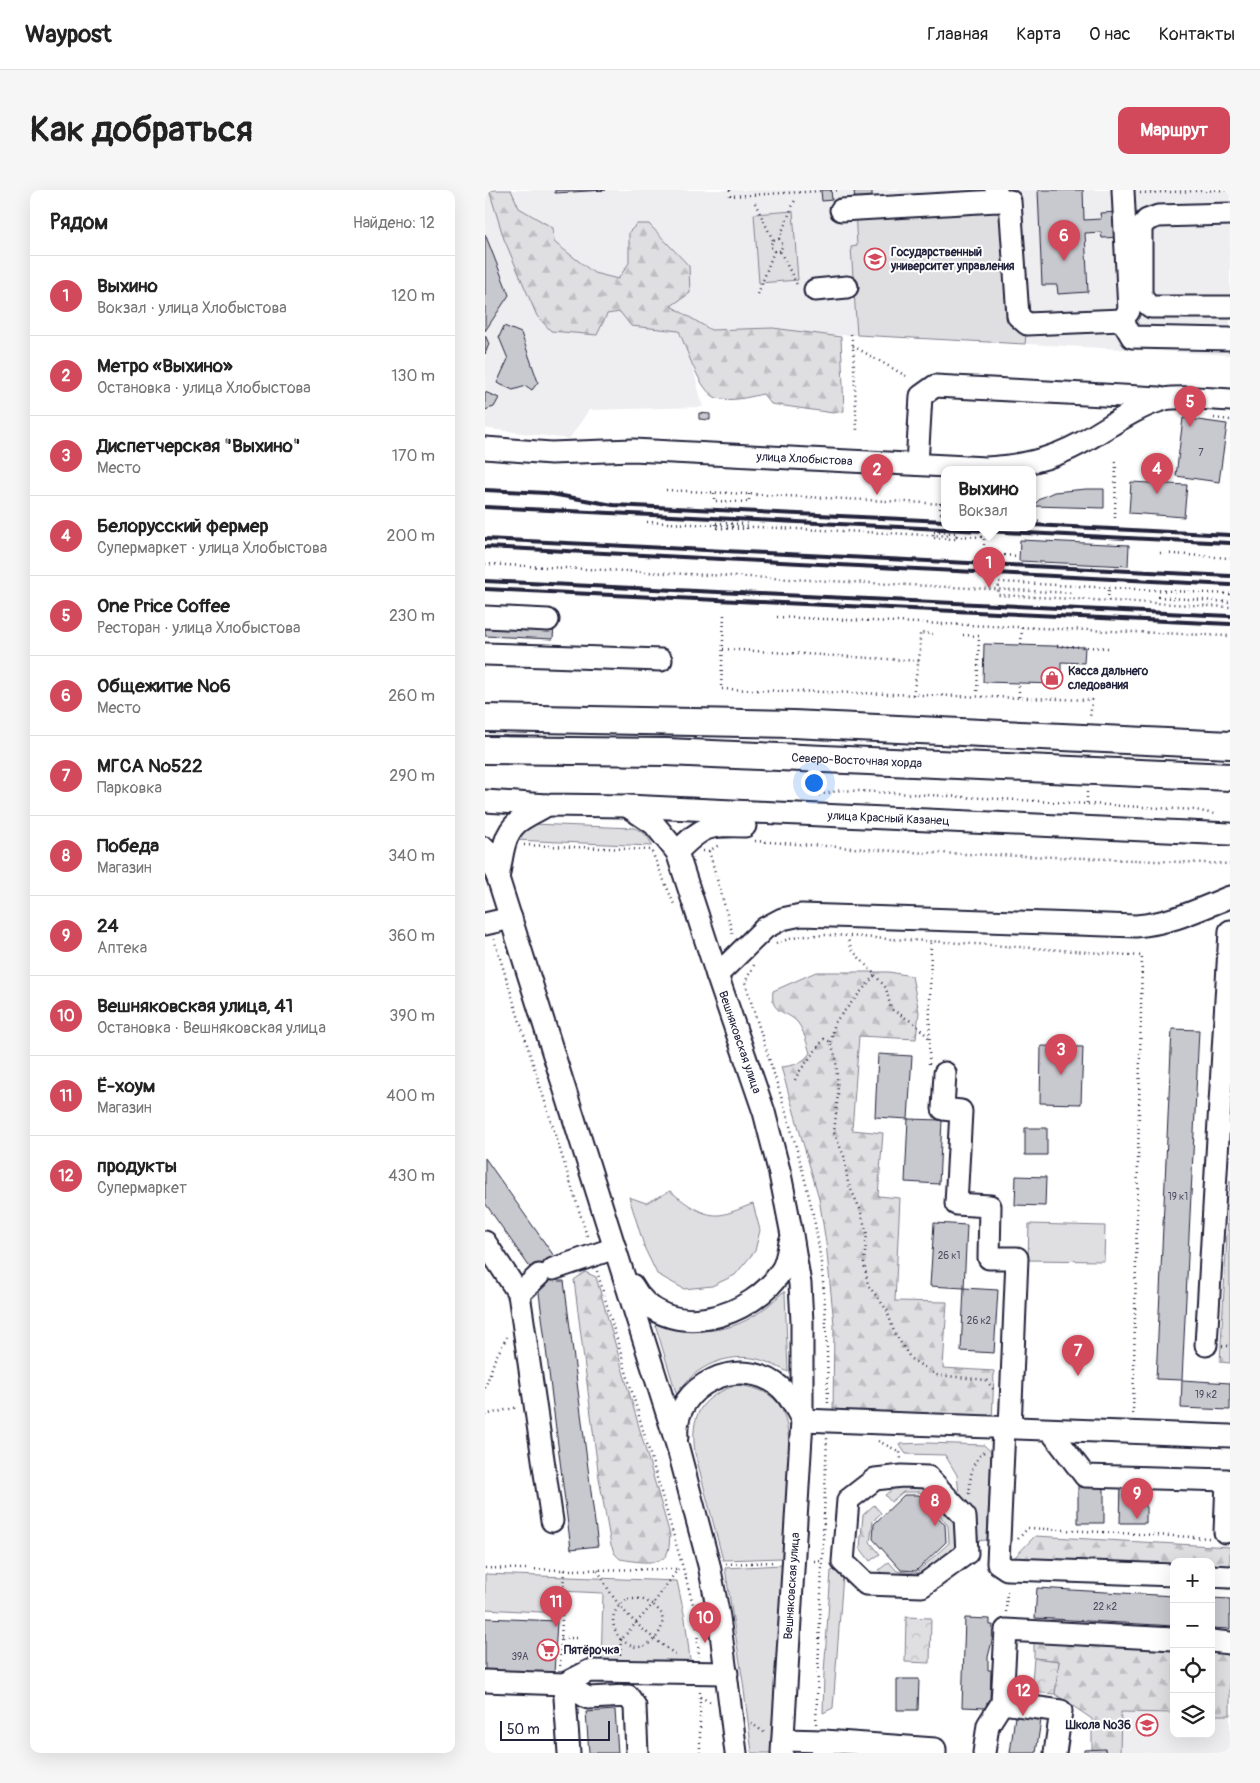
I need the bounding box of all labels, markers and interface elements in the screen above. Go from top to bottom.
text: Waypost [25,20,112,49]
text: Главная [927,23,988,46]
text: Карта [1016,23,1061,46]
text: О нас [1089,23,1131,46]
text: Контакты [1159,23,1235,46]
button: Маршрут [1118,107,1230,154]
text: Как добраться [30,108,253,152]
text: Рядом [50,209,108,236]
text: Найдено: 12 [353,213,435,233]
pin: 6 [1048,220,1080,261]
place label: Государственный университет управления [890,245,1015,274]
school or university icon: Государственный университет управления [863,247,887,271]
text: Выхино [97,274,158,298]
text: 1 [63,286,69,306]
text: 120 m [391,286,435,306]
text: Вокзал · улица Хлобыстова [97,298,287,318]
text: Метро «Выхино» [97,354,233,378]
text: 2 [62,366,70,386]
text: 130 m [391,366,435,386]
text: Остановка · улица Хлобыстова [97,378,311,398]
pin: 5 [1174,386,1206,427]
text: Диспетчерская "Выхино" [97,434,300,458]
text: 3 [62,446,70,466]
text: 170 m [392,446,435,466]
house number: 7 [1198,447,1204,459]
street label: улица Хлобыстова [755,449,853,469]
pin: 4 [1141,453,1173,494]
pin: 2 [861,454,893,495]
text: Место [97,458,141,478]
popup [941,466,1036,531]
text: Выхино [958,477,1019,501]
text: Вокзал [958,501,1008,521]
text: Белорусский фермер [97,514,268,538]
text: 4 [61,526,71,546]
text: 200 m [387,526,435,546]
text: Супермаркет · улица Хлобыстова [97,538,327,558]
pin: 1 [973,547,1005,588]
text: One Price Coffee [97,594,230,618]
text: 5 [62,606,70,626]
text: 230 m [389,606,435,626]
text: Ресторан · улица Хлобыстова [97,618,300,638]
place label: Kасса дальнего следования [1067,664,1149,693]
shop icon: Kасса дальнего следования [1040,666,1064,690]
text: Общежитие №6 [97,674,231,698]
text: 6 [61,686,71,706]
text: 260 m [388,686,435,706]
text: Место [97,698,141,718]
street label: Северо-Восточная хорда [791,750,923,771]
text: МГСА №522 [97,754,203,778]
text: 7 [62,766,70,786]
text: 290 m [389,766,435,786]
your location [801,770,827,796]
text: Парковка [97,778,162,798]
street label: улица Красный Казанец [826,808,950,828]
text: Победа [97,834,159,858]
text: 8 [62,846,70,866]
text: 340 m [388,846,435,866]
text: Магазин [97,858,152,878]
text: 24 [97,914,119,938]
text: 9 [62,926,70,946]
text: 360 m [388,926,435,946]
text: Аптека [97,938,147,958]
street label: Вешняковская улица [715,989,765,1096]
text: Вешняковская улица, 41 [97,994,293,1018]
text: 10 [57,1006,75,1026]
text: 390 m [389,1006,435,1026]
text: Остановка · Вешняковская улица [97,1018,326,1038]
pin: 3 [1045,1034,1077,1075]
text: Ё-хоум [97,1074,155,1098]
text: 11 [60,1086,72,1106]
text: 400 m [386,1086,435,1106]
text: Магазин [97,1098,152,1118]
text: продукты [97,1154,177,1178]
text: 12 [58,1166,74,1186]
text: 430 m [388,1166,435,1186]
text: Супермаркет [97,1178,187,1198]
house number: 19 к1 [1168,1191,1188,1203]
house number: 26 к1 [938,1250,960,1262]
house number: 26 к2 [967,1315,992,1327]
pin: 7 [1062,1335,1094,1376]
house number: 19 к2 [1195,1389,1217,1401]
pin: 9 [1121,1478,1153,1519]
pin: 8 [919,1485,951,1526]
street label: Вешняковская улица [781,1532,803,1640]
map controls [1170,1558,1215,1738]
button: + [1170,1558,1215,1603]
pin: 11 [540,1586,572,1627]
house number: 22 к2 [1093,1601,1117,1613]
pin: 10 [689,1602,721,1643]
button: − [1170,1603,1215,1648]
supermarket icon: Пятёрочка [536,1638,560,1662]
place label: Пятёрочка [564,1643,620,1658]
button: locate [1170,1648,1215,1693]
house number: 39А [511,1651,529,1663]
pin: 12 [1007,1675,1039,1716]
button: layers [1170,1693,1215,1738]
school or university icon: Школа №36 [1135,1713,1159,1737]
scale bar [500,1718,610,1741]
place label: Школа №36 [1065,1718,1131,1733]
text: 50 m [507,1721,540,1738]

